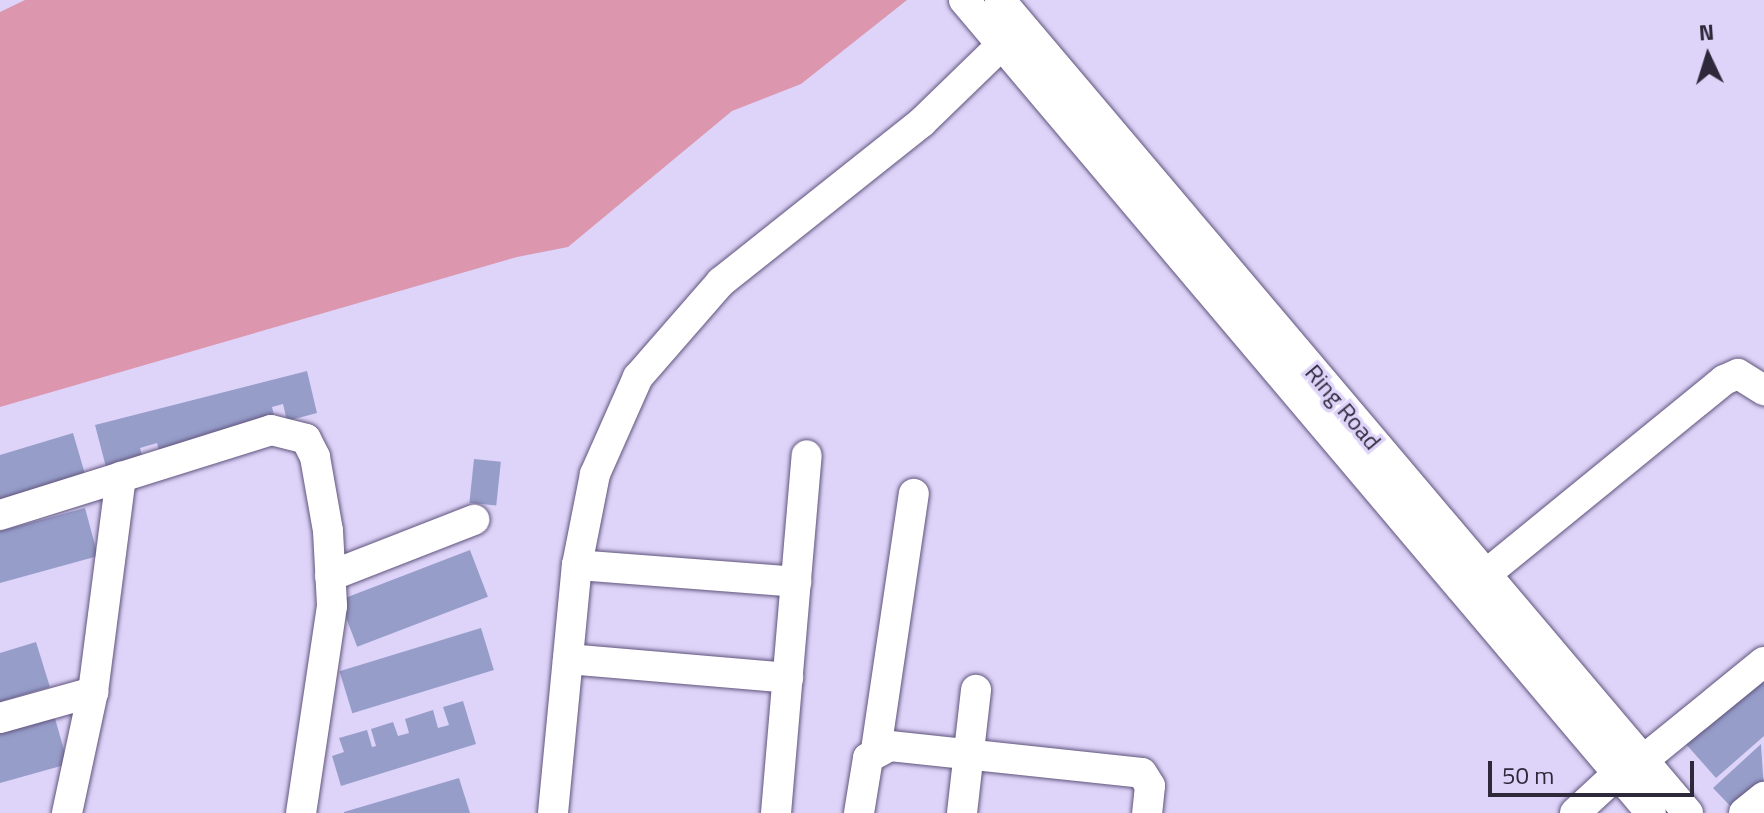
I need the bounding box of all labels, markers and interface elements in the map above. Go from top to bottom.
text: N [1698,15,1715,50]
north arrow [1668,16,1748,96]
street label: Ring Road [1299,358,1387,456]
scale bar [1492,745,1698,795]
text: 50 m [1502,757,1554,793]

